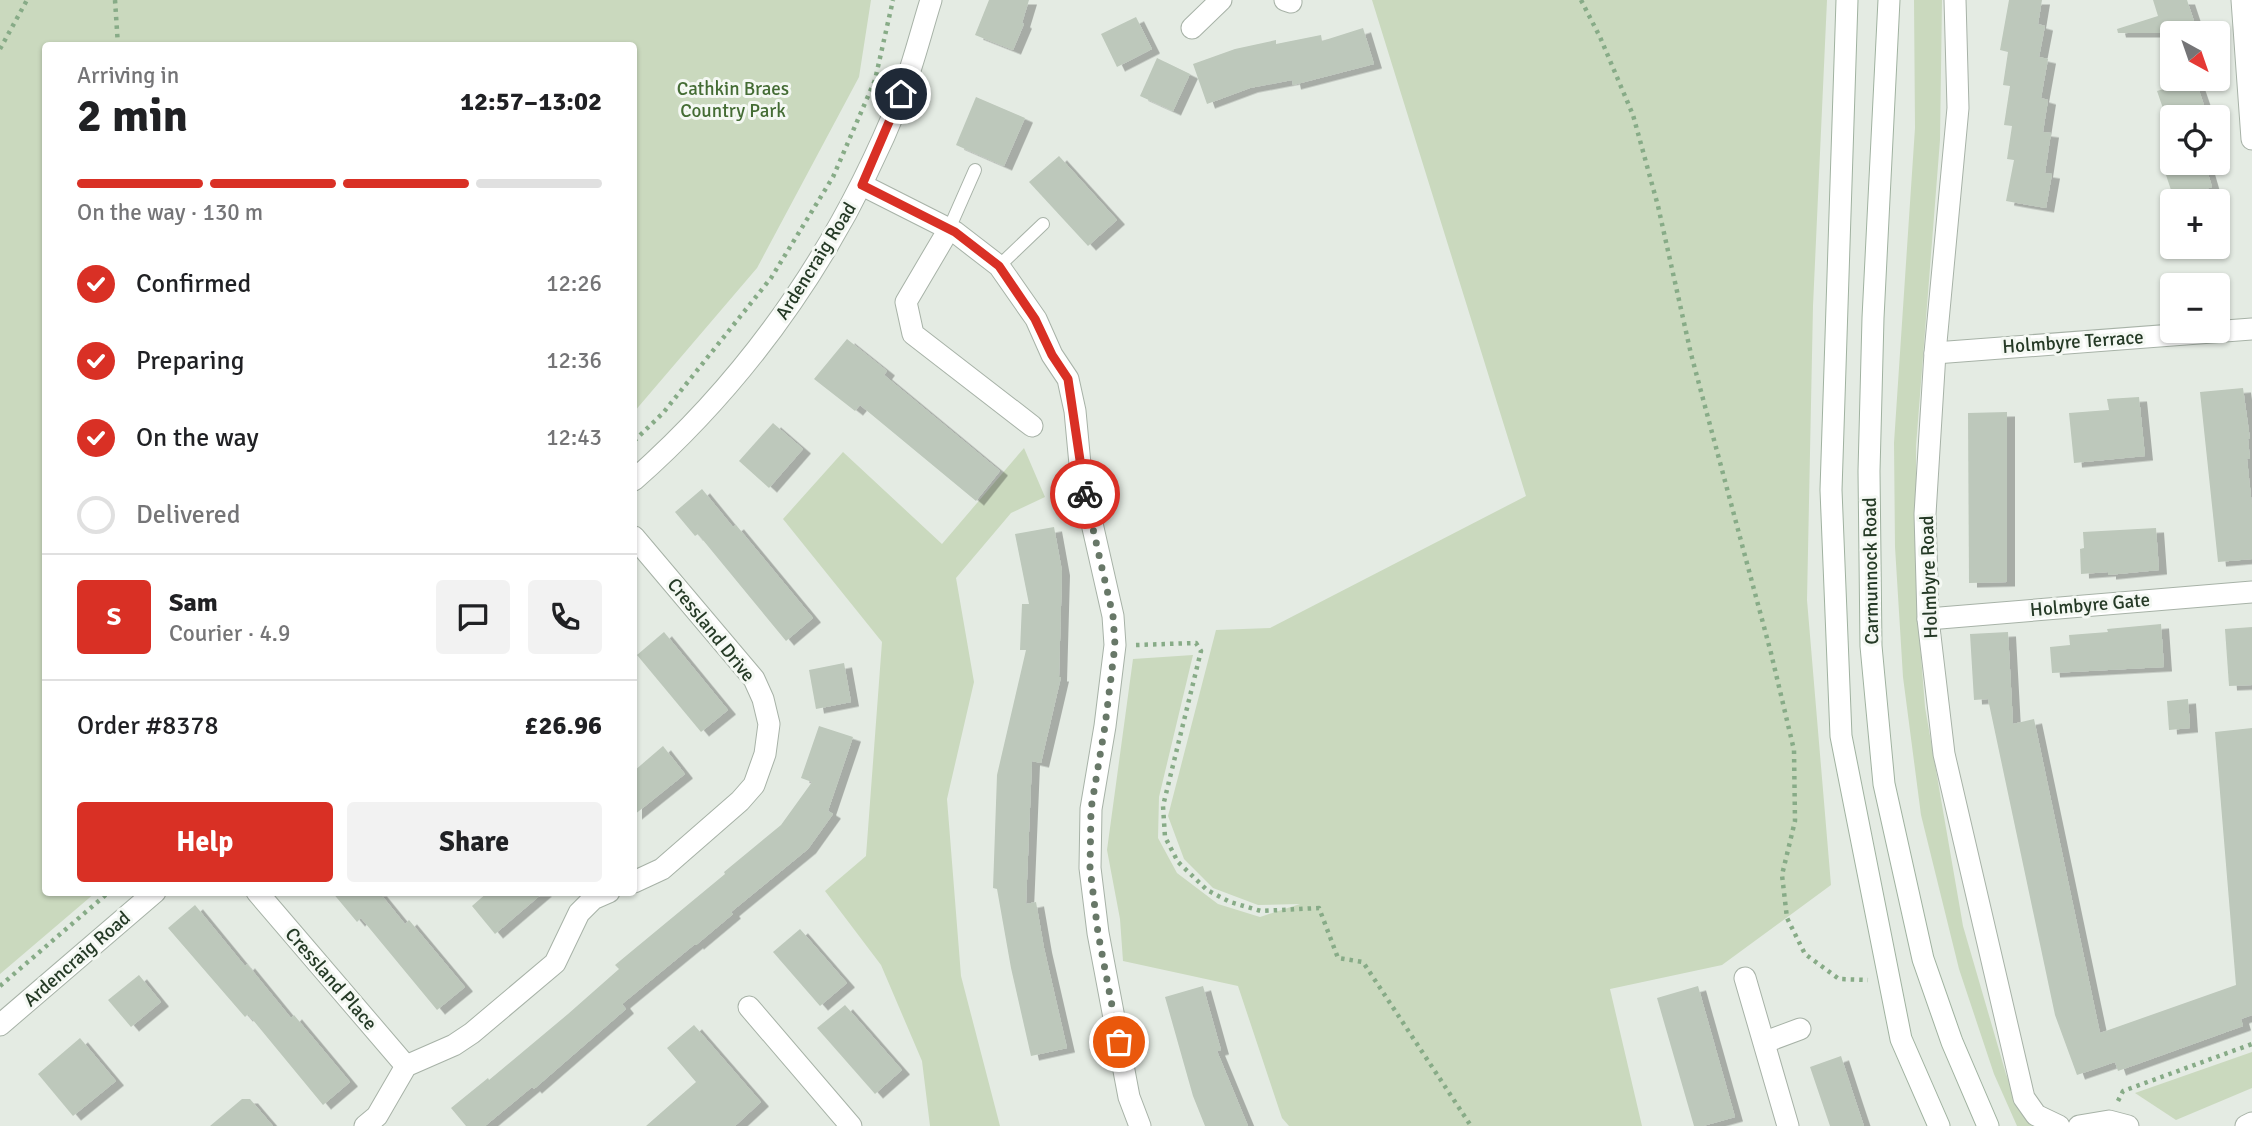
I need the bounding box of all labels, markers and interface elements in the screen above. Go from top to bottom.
north arrow [2160,21,2230,91]
map controls [2160,21,2230,343]
text: Arriving in [77,61,179,90]
pin [871,64,931,124]
icon: home [882,75,920,113]
park label: Cathkin Braes Country Park [677,77,789,123]
text: 12:57–13:02 [460,86,602,118]
text: 2 min [77,88,188,144]
button: locate [2160,105,2230,175]
button: + [2160,189,2230,259]
text: On the way · 130 m [77,198,263,227]
street label: Ardencraig Road [770,198,862,324]
icon: check [77,265,115,303]
text: Confirmed [136,268,251,300]
text: 12:26 [546,269,602,298]
button: − [2160,273,2230,343]
street label: Holmbyre Terrace [2001,325,2145,359]
icon: check [77,342,115,380]
text: Preparing [136,345,244,377]
text: 12:36 [546,346,602,375]
icon: check [77,419,115,457]
text: On the way [136,422,259,454]
text: 12:43 [546,423,602,452]
courier [1050,459,1120,529]
icon: bike [1066,475,1104,513]
street label: Carmunnock Road [1858,497,1884,645]
text: Delivered [136,499,241,531]
street label: Holmbyre Road [1915,515,1943,639]
street label: Cressland Drive [662,573,760,687]
button: chat [436,580,510,654]
button: phone [528,580,602,654]
text: Sam [169,587,218,619]
street label: Holmbyre Gate [2029,588,2151,622]
text: S [107,601,121,633]
text: Courier · 4.9 [169,619,290,648]
text: Order #8378 [77,710,218,742]
text: £26.96 [524,710,602,742]
button: Help [77,802,333,882]
button: Share [347,802,602,882]
street label: Ardencraig Road [19,906,135,1012]
street label: Cressland Place [280,923,382,1035]
pin [1089,1012,1149,1072]
icon: bag [1100,1023,1138,1061]

